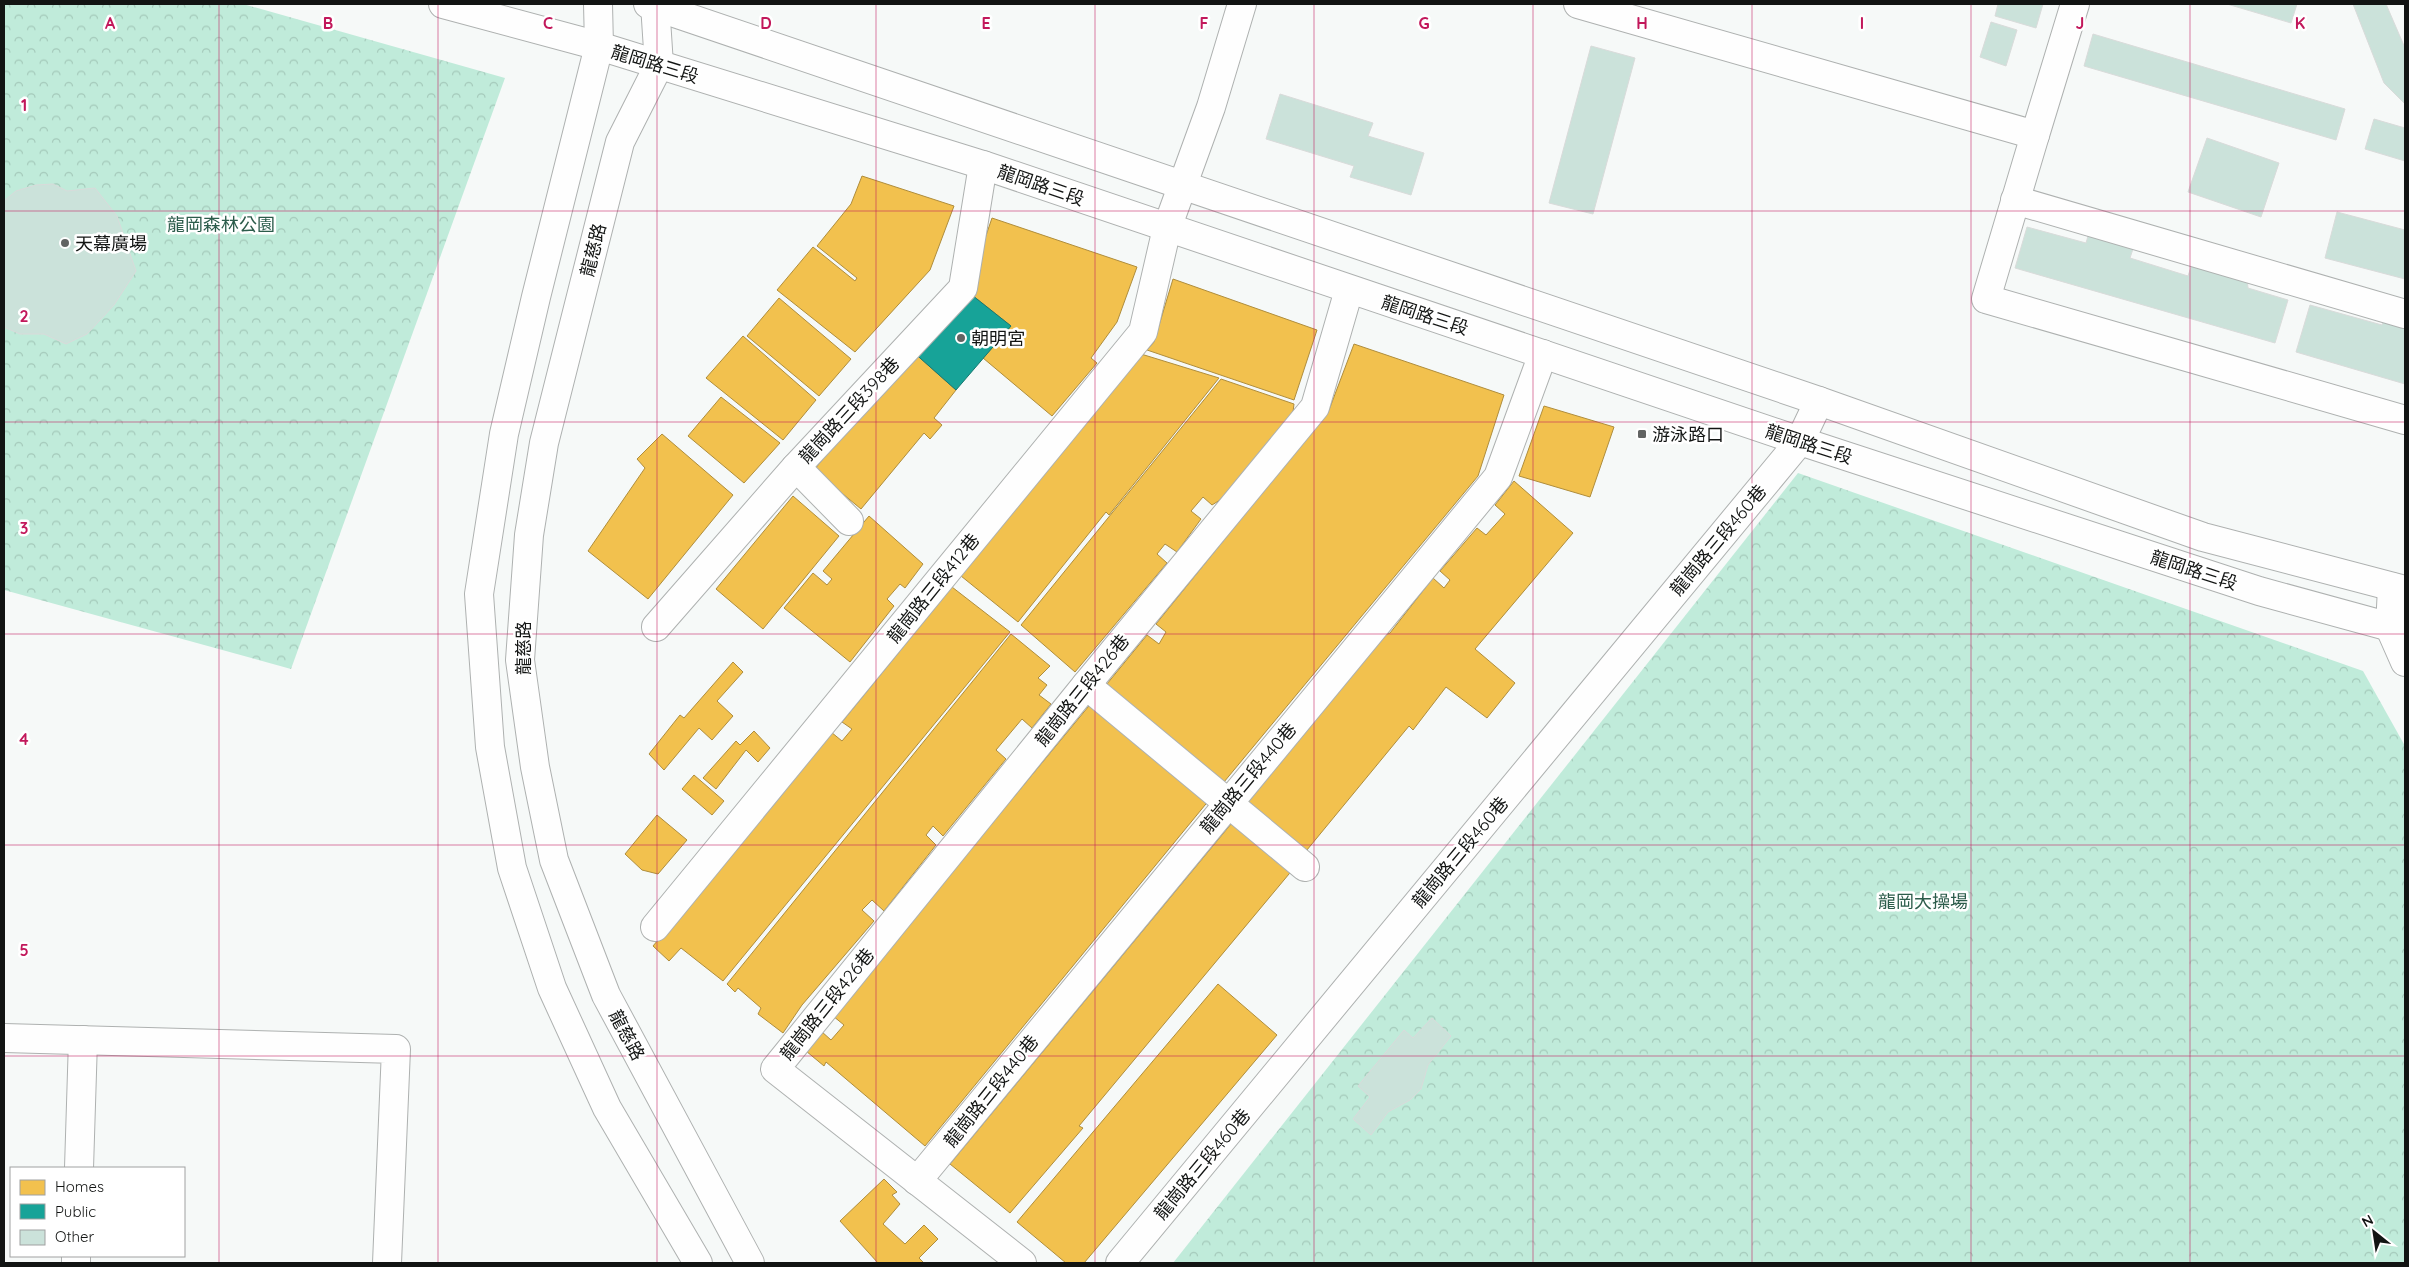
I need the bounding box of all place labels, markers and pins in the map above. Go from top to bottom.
place label: 天幕廣場 [75,232,147,255]
marker: 天幕廣場 [59,237,71,249]
place label: 朝明宮 [971,327,1025,350]
marker: 朝明宮 [955,332,967,344]
place label: 游泳路口 [1652,423,1724,446]
marker: 游泳路口 [1636,428,1648,440]

